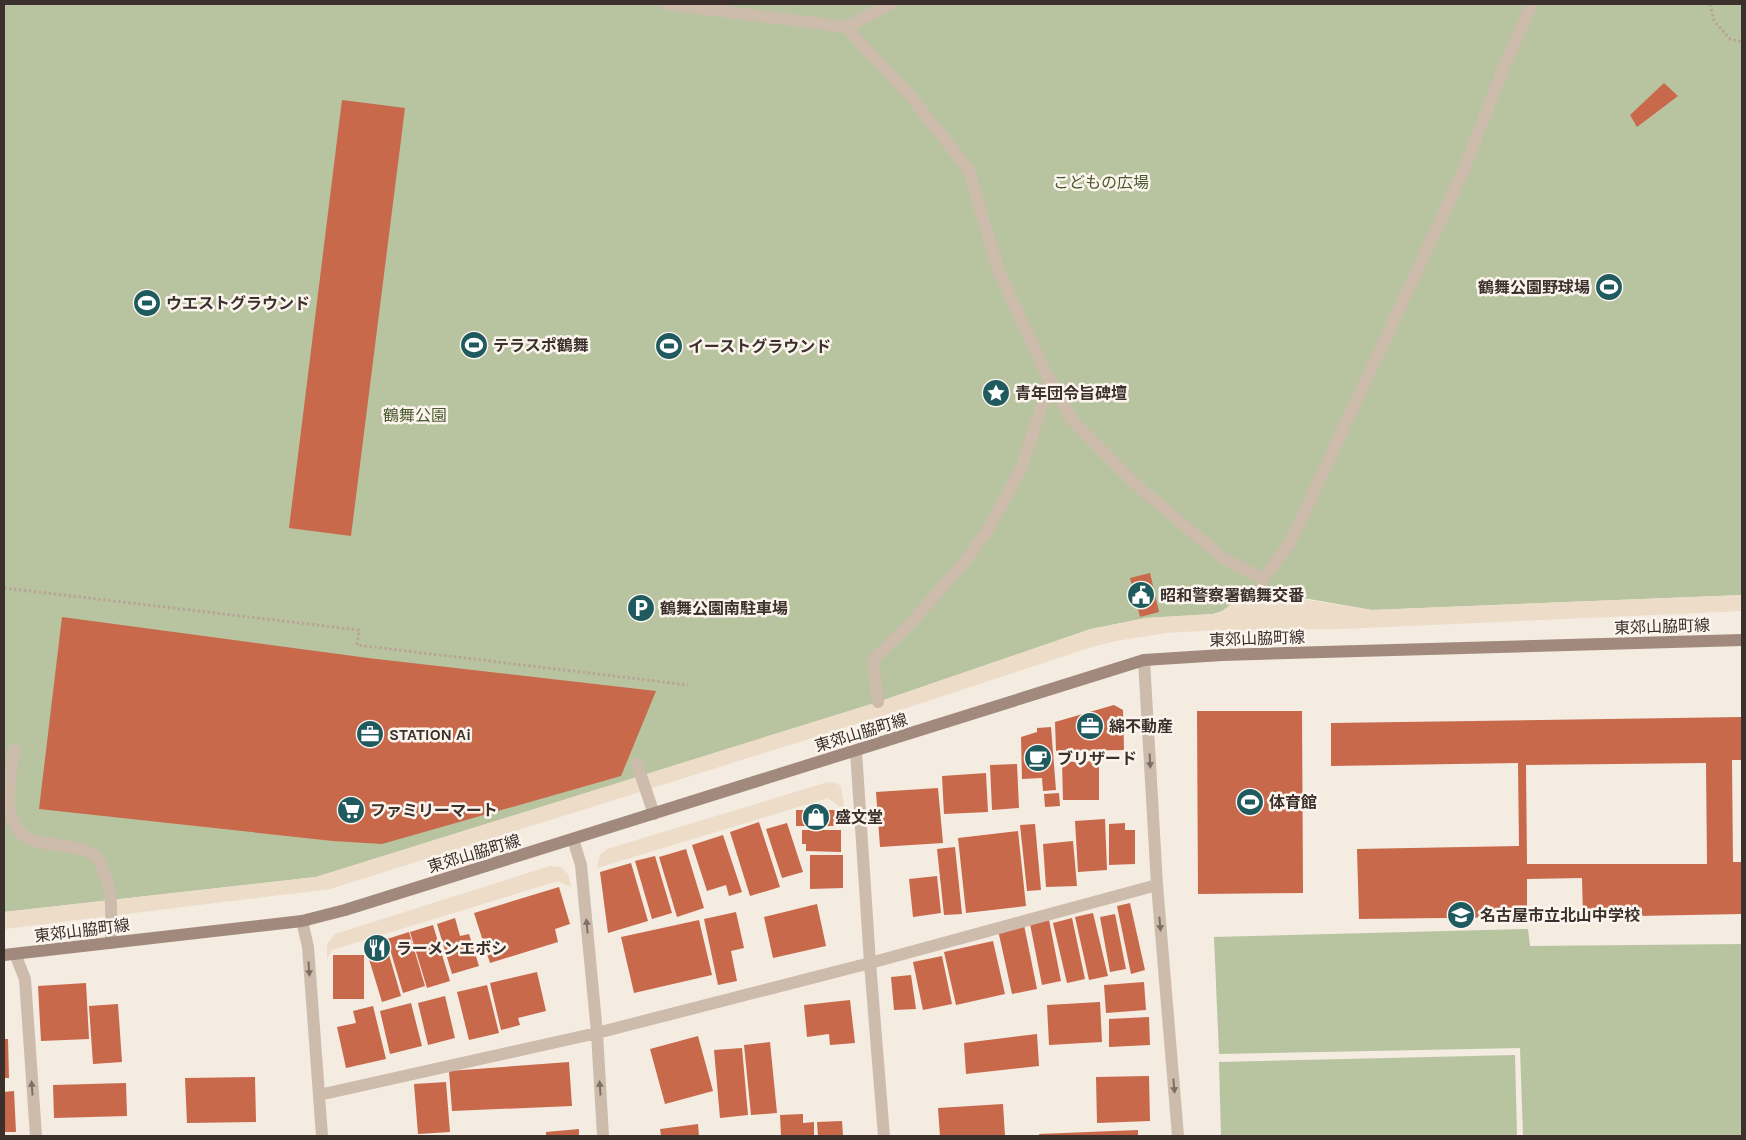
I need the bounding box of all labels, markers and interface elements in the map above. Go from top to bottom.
park label: こどもの広場 [1053,173,1149,192]
sports icon: 鶴舞公園野球場 [1594,272,1624,302]
place label: 鶴舞公園野球場 [1478,278,1590,297]
sports icon: ウエストグラウンド [132,288,162,318]
place label: ウエストグラウンド [166,294,310,313]
sports icon: テラスポ鶴舞 [459,330,489,360]
sports icon: イーストグラウンド [654,331,684,361]
place label: テラスポ鶴舞 [493,336,589,355]
place label: イーストグラウンド [688,337,831,356]
place icon: 青年団令旨碑壇 [981,378,1011,408]
place label: 青年団令旨碑壇 [1015,384,1127,403]
park label: 鶴舞公園 [383,406,447,425]
public building icon: 昭和警察署鶴舞交番 [1126,580,1156,610]
place label: 昭和警察署鶴舞交番 [1160,586,1304,605]
parking icon: 鶴舞公園南駐車場 [626,593,656,623]
place label: 鶴舞公園南駐車場 [660,599,788,618]
street label: 東郊山脇町線 [1614,615,1710,638]
street label: 東郊山脇町線 [1209,627,1305,650]
street label: 東郊山脇町線 [812,709,910,756]
office icon: 綿不動産 [1075,711,1105,741]
place label: 綿不動産 [1109,717,1173,736]
office icon: STATION Ai [355,719,385,749]
place label: STATION Ai [389,725,471,744]
cafe icon: ブリザード [1023,743,1053,773]
place label: ブリザード [1057,749,1137,768]
one-way arrow [1146,754,1154,770]
sports icon: 体育館 [1235,787,1265,817]
place label: 体育館 [1269,793,1317,812]
supermarket icon: ファミリーマート [336,795,366,825]
place label: ファミリーマート [370,801,498,820]
shop icon: 盛文堂 [801,802,831,832]
place label: 盛文堂 [835,808,883,827]
street label: 東郊山脇町線 [425,830,523,877]
school or university icon: 名古屋市立北山中学校 [1446,900,1476,930]
place label: 名古屋市立北山中学校 [1480,906,1640,925]
street label: 東郊山脇町線 [33,915,131,946]
one-way arrow [1156,916,1164,932]
one-way arrow [583,917,591,933]
restaurant icon: ラーメンエボシ [362,933,392,963]
place label: ラーメンエボシ [396,939,507,958]
one-way arrow [306,961,314,977]
one-way arrow [1170,1078,1178,1094]
one-way arrow [28,1079,36,1095]
one-way arrow [596,1079,604,1095]

